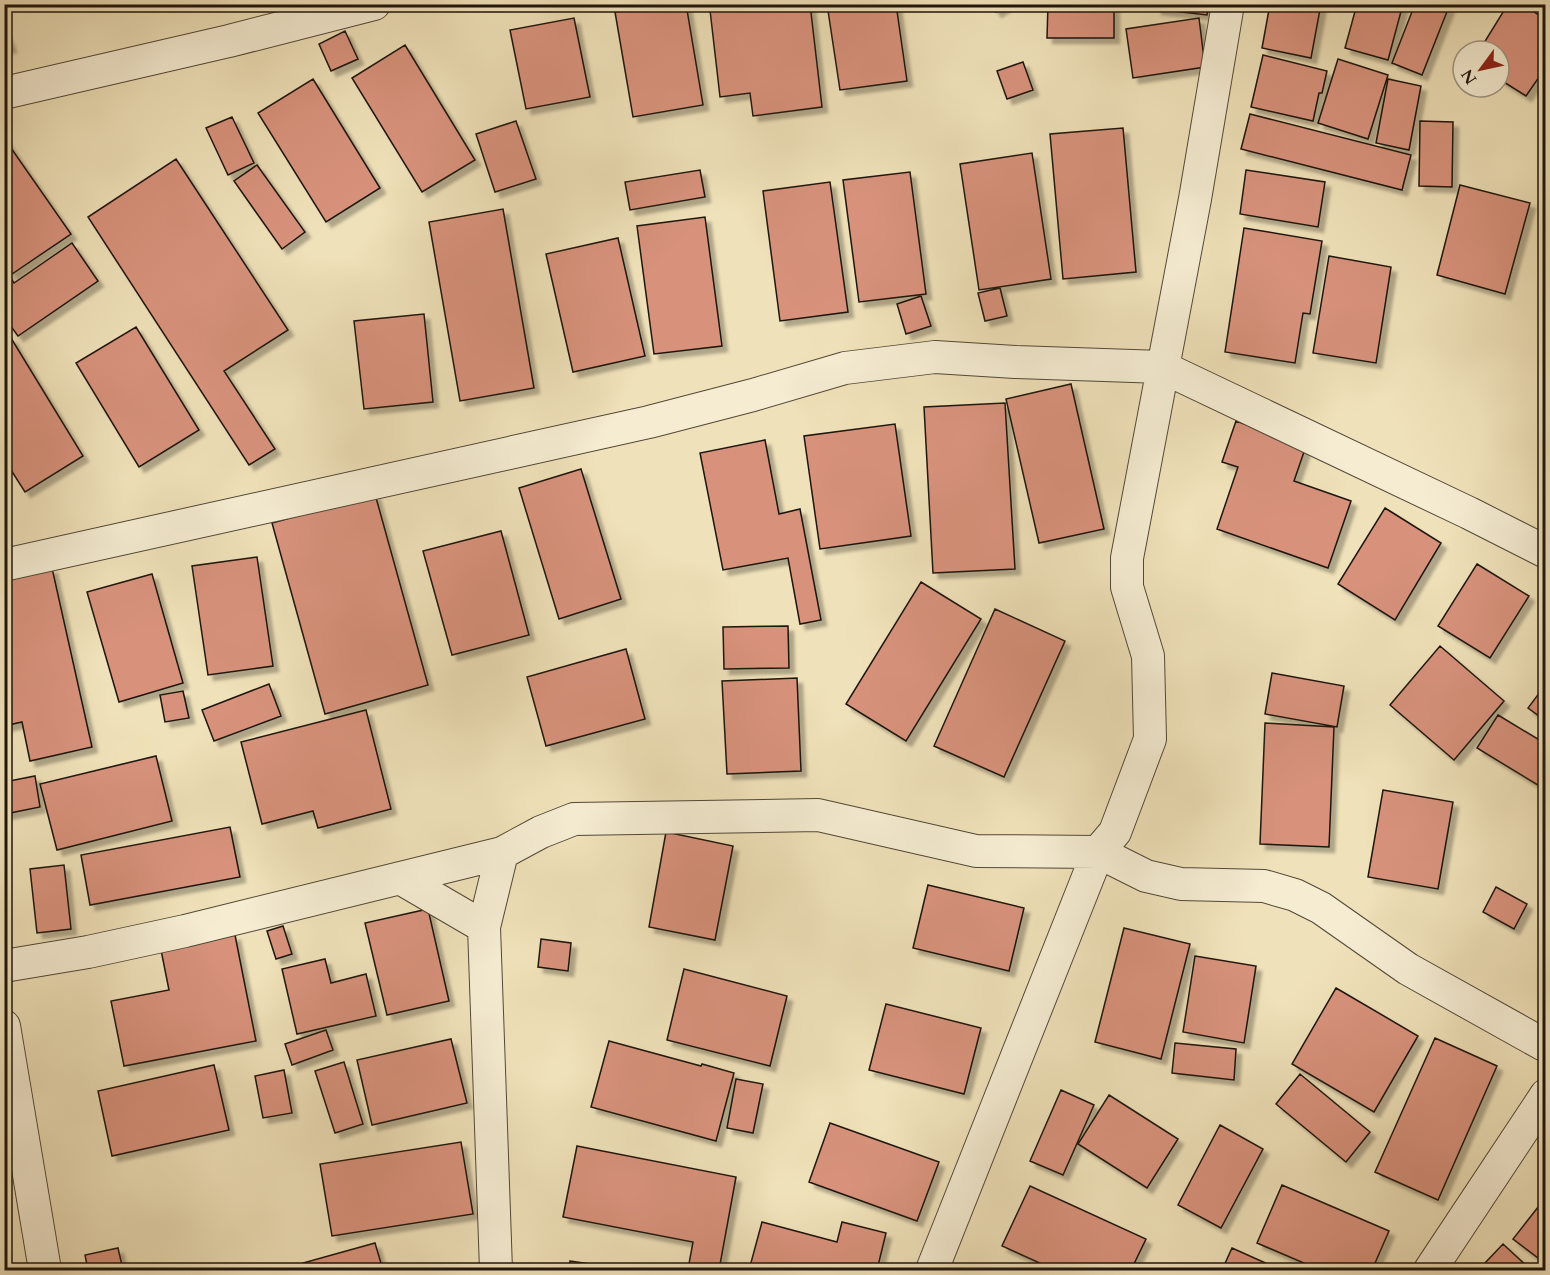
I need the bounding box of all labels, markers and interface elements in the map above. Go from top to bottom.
north arrow [1451,39,1511,99]
text: N [1456,65,1482,88]

